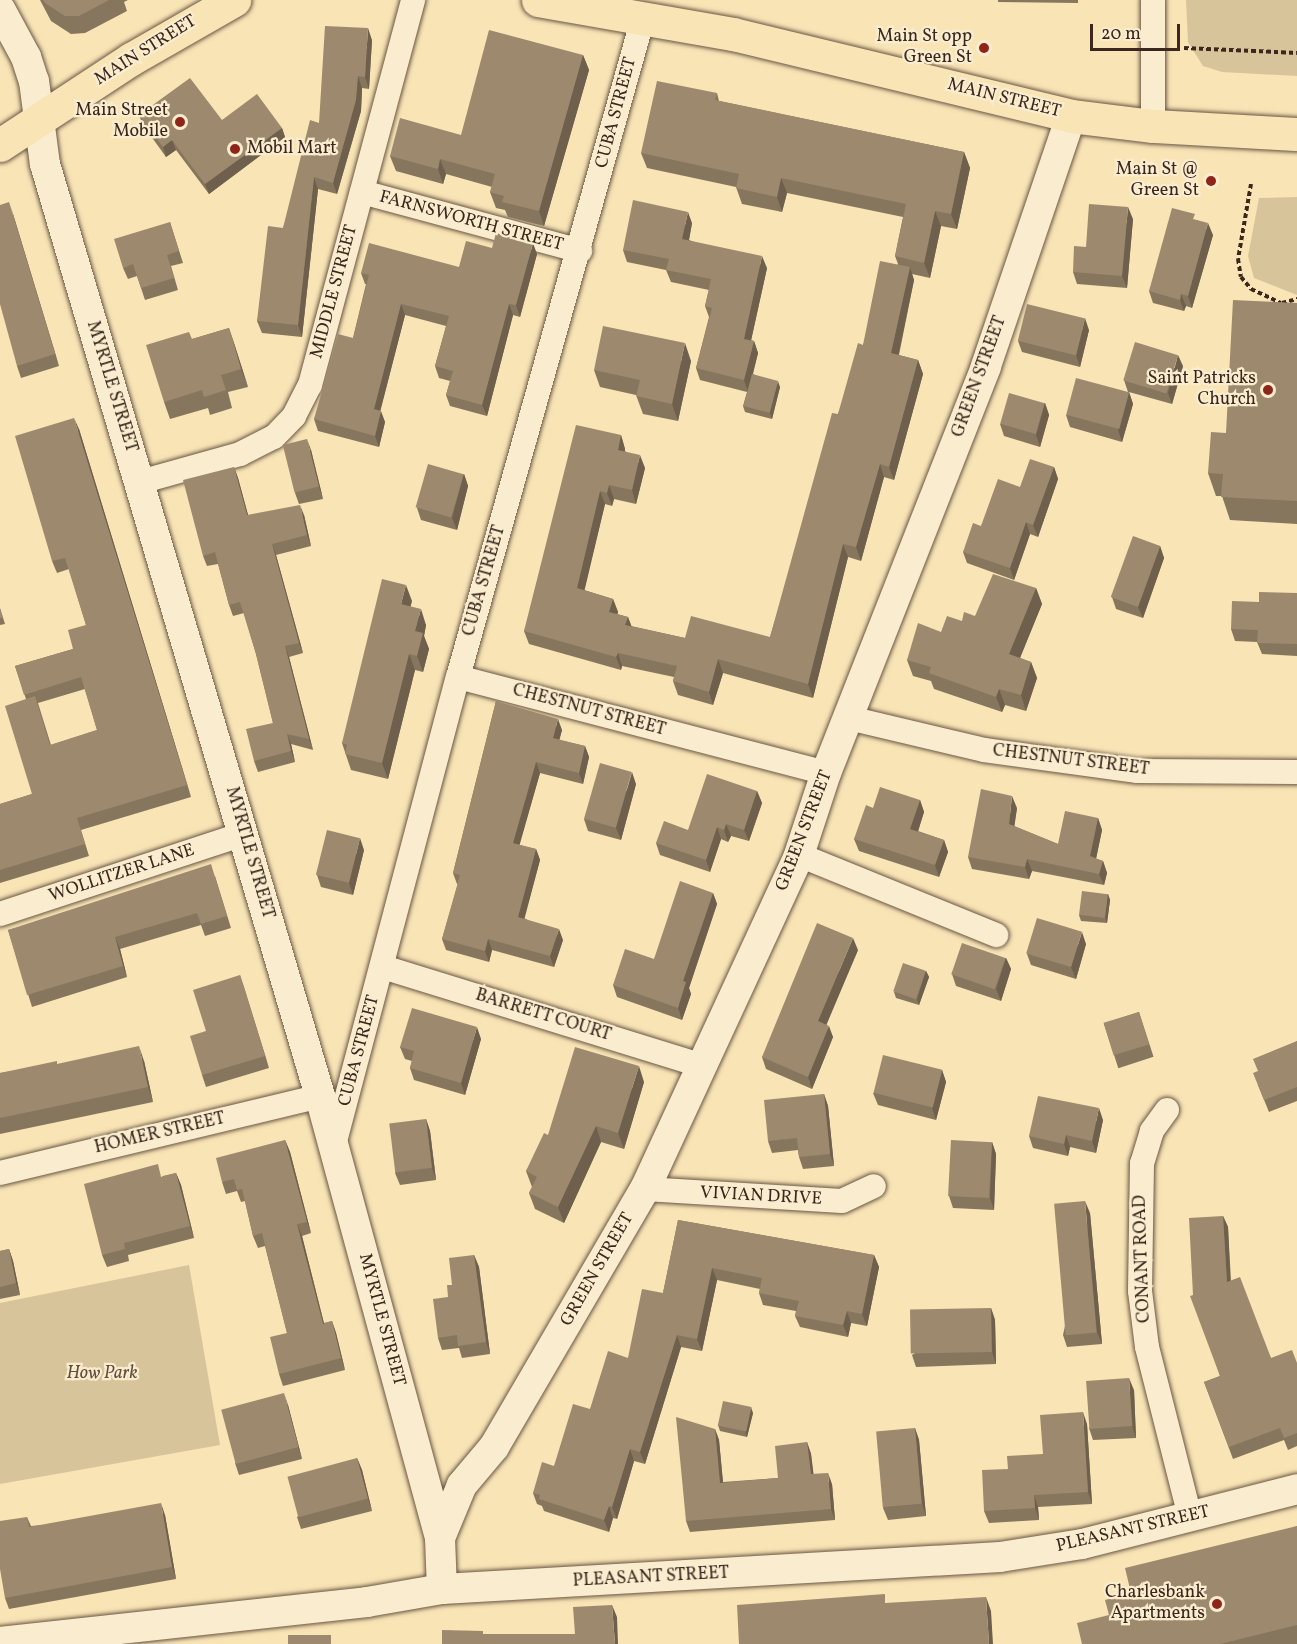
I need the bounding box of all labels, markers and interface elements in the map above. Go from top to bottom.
street label: MAIN STREET [91,11,201,91]
scale bar [1093,12,1183,50]
text: 20 m [1101,22,1141,47]
place label: Main St opp Green St [876,27,972,70]
marker: Main St opp Green St [977,41,991,55]
street label: CUBA STREET [592,55,642,171]
street label: MAIN STREET [945,74,1063,124]
place label: Main Street Mobile [75,101,168,144]
marker: Main Street Mobile [173,115,187,129]
place label: Mobil Mart [247,138,337,160]
marker: Mobil Mart [228,142,242,156]
place label: Main St @ Green St [1116,160,1199,202]
marker: Main St @ Green St [1204,174,1218,188]
street label: FARNSWORTH STREET [377,187,565,257]
street label: MIDDLE STREET [307,223,363,361]
street label: GREEN STREET [948,313,1012,441]
street label: MYRTLE STREET [81,319,141,455]
place label: Saint Patricks Church [1147,369,1256,412]
marker: Saint Patricks Church [1261,383,1275,397]
street label: CUBA STREET [459,523,511,639]
street label: CHESTNUT STREET [510,680,668,742]
street label: CHESTNUT STREET [991,741,1151,781]
street label: GREEN STREET [772,768,838,894]
street label: MYRTLE STREET [220,784,278,922]
street label: WOLLITZER LANE [46,840,198,908]
street label: BARRETT COURT [472,985,614,1047]
street label: CUBA STREET [335,993,385,1109]
street label: HOMER STREET [92,1108,228,1160]
street label: VIVIAN DRIVE [699,1183,823,1211]
street label: CONANT ROAD [1130,1194,1156,1324]
street label: GREEN STREET [557,1209,639,1331]
street label: MYRTLE STREET [353,1251,409,1389]
park label: How Park [66,1363,138,1385]
street label: PLEASANT STREET [1054,1502,1212,1558]
street label: PLEASANT STREET [572,1563,730,1593]
place label: Charlesbank Apartments [1105,1583,1205,1626]
marker: Charlesbank Apartments [1210,1597,1224,1611]

